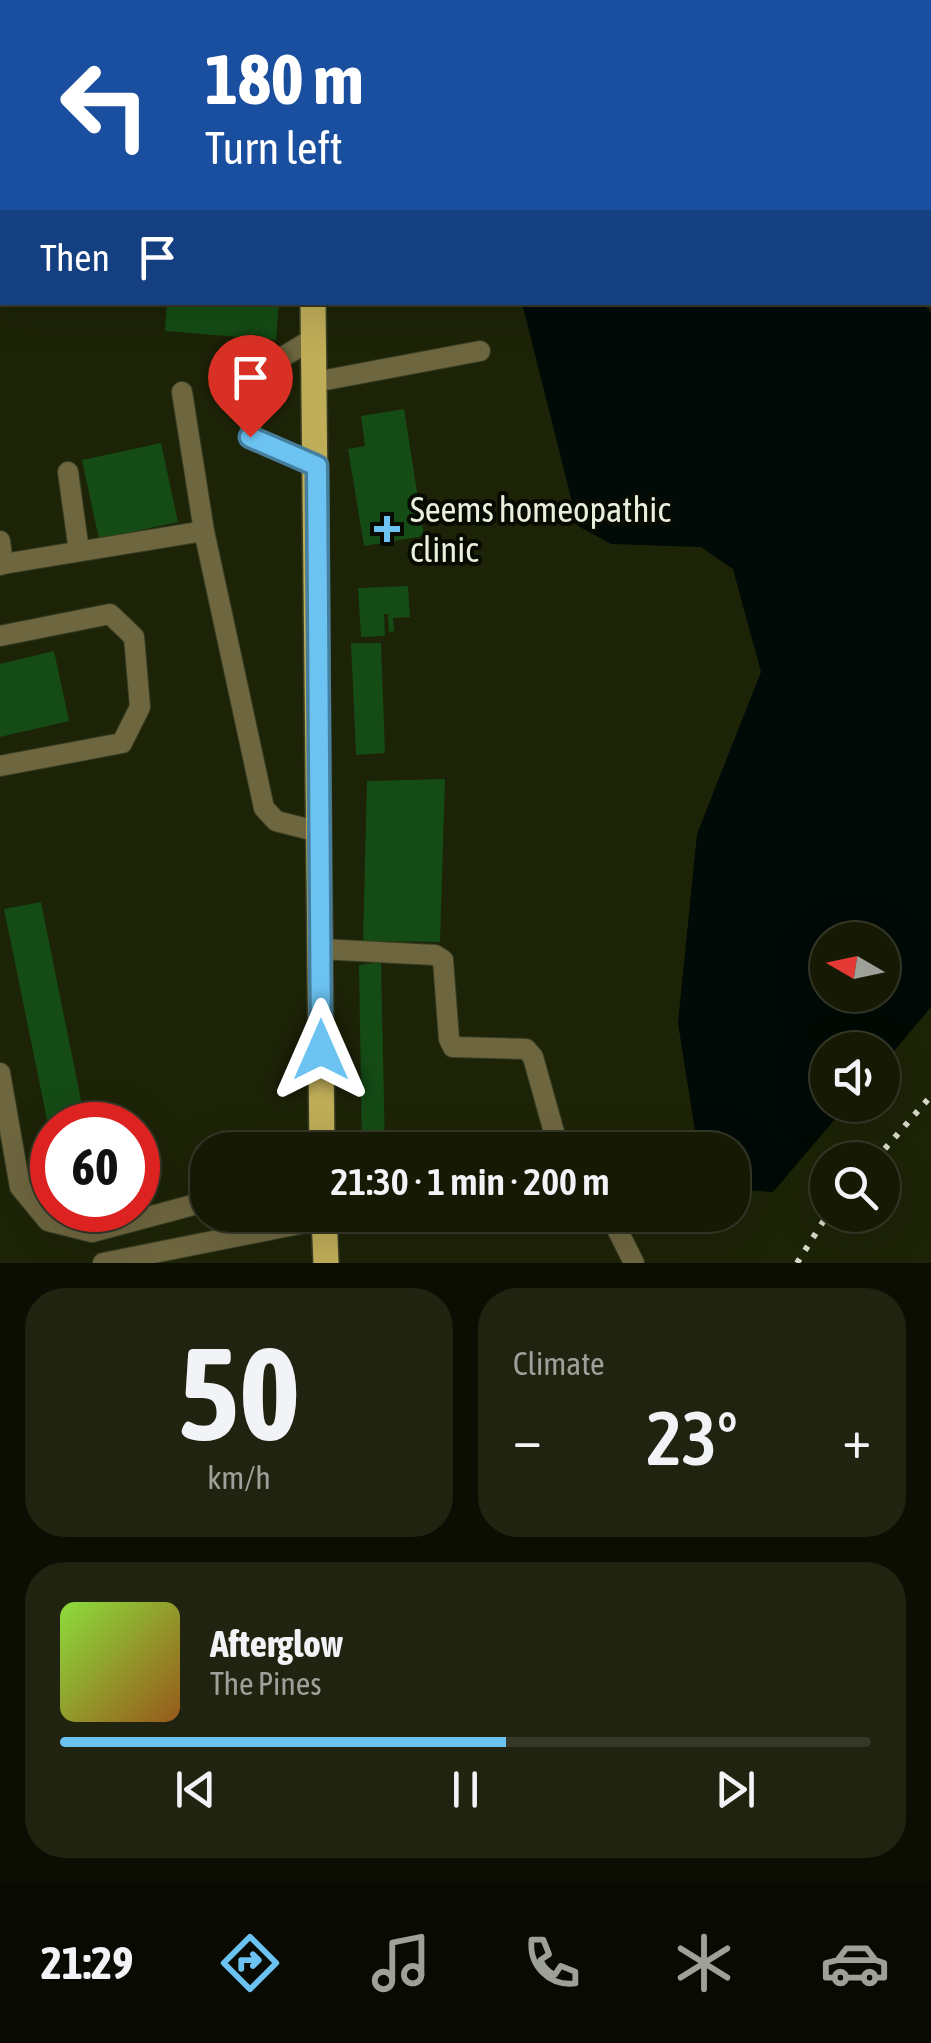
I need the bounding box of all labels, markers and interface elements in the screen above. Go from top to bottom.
text: 180 m [205,39,364,119]
icon: left [40,40,170,170]
text: Turn left [205,122,343,174]
icon: arrive [130,230,185,285]
text: Then [40,236,110,279]
pin [208,335,293,438]
icon: arrive [223,350,278,405]
place label: Seems homeopathic clinic [410,489,670,569]
marker: Seems homeopathic clinic [374,516,400,542]
north arrow [810,922,900,1012]
map controls [810,922,900,1232]
position arrow [269,998,373,1102]
button: sound [810,1032,900,1122]
speed limit sign: 60 [30,1102,160,1232]
button: search [810,1142,900,1232]
text: 21:30 · 1 min · 200 m [330,1160,610,1203]
text: 50 [178,1319,300,1468]
text: Climate [513,1345,605,1382]
text: 23° [646,1395,738,1481]
text: − [513,1407,542,1470]
text: + [842,1407,871,1470]
text: km/h [207,1459,271,1496]
text: Afterglow [210,1622,343,1665]
text: The Pines [210,1665,322,1702]
icon: previous [168,1762,223,1817]
icon: pause [438,1762,493,1817]
icon: next [708,1762,763,1817]
icon: directions [215,1928,285,1998]
icon: music [366,1928,436,1998]
icon: phone [517,1928,587,1998]
icon: climate [669,1928,739,1998]
icon: car [820,1928,890,1998]
text: 21:29 [41,1937,133,1989]

